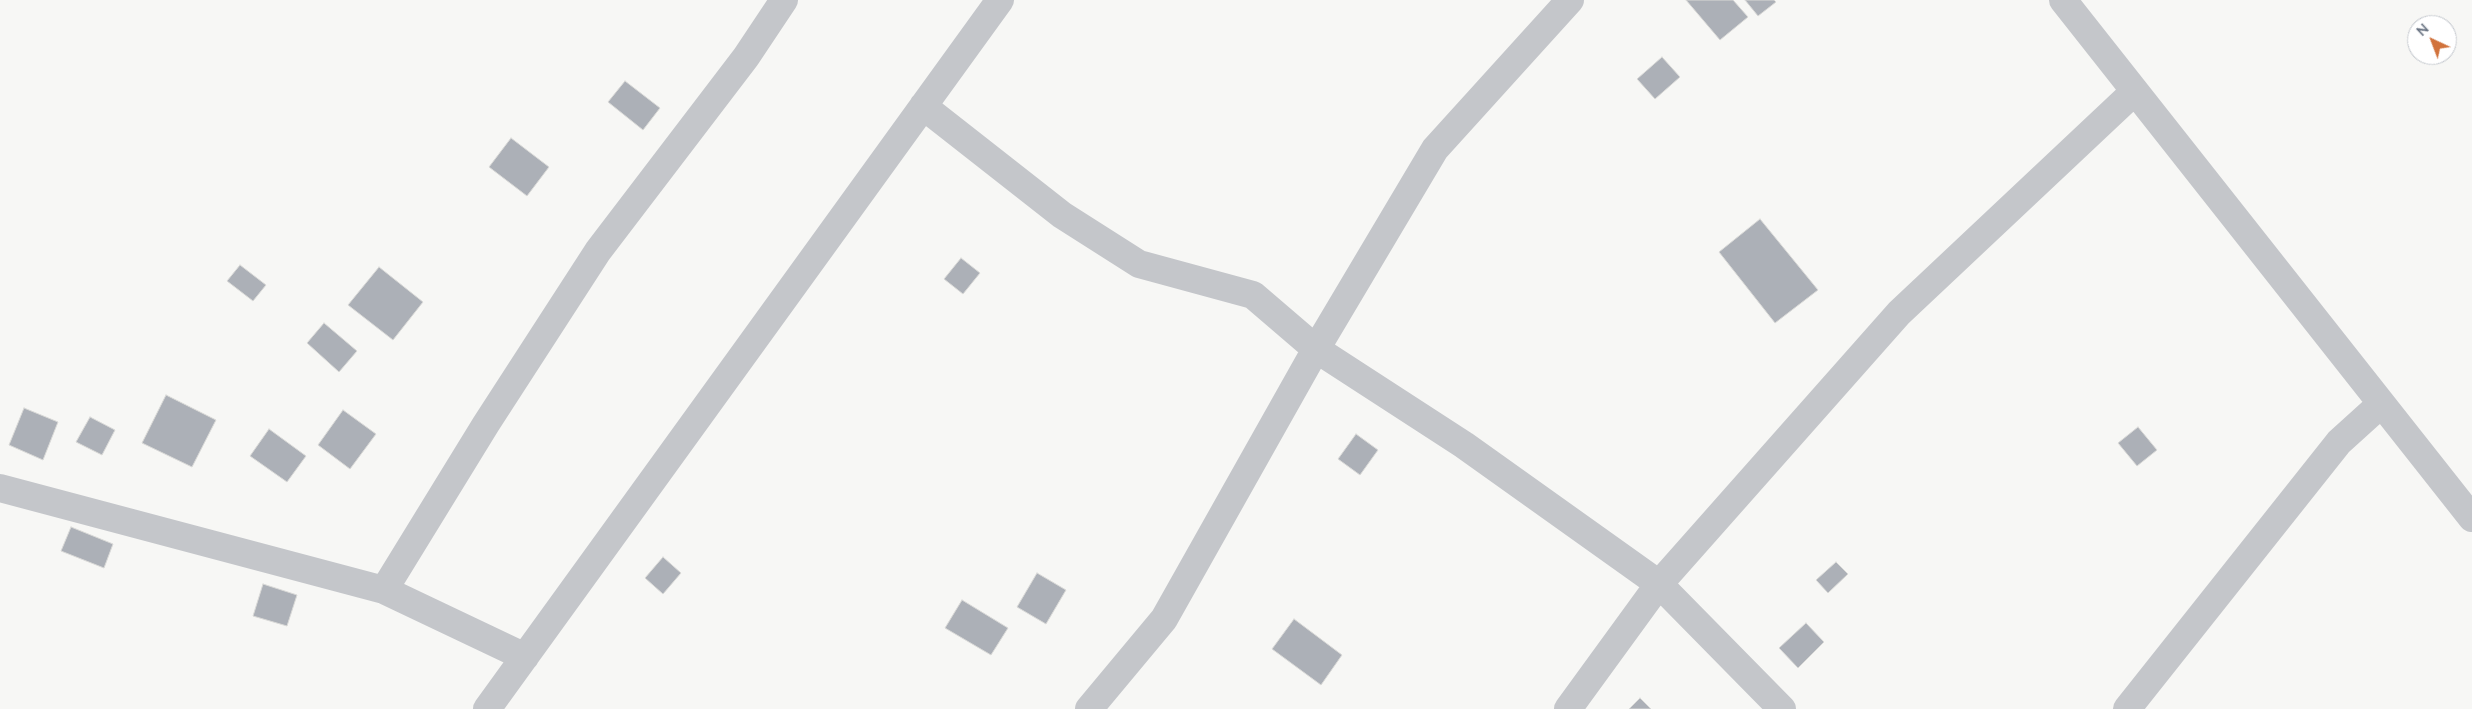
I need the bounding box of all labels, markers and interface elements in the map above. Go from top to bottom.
north arrow [2407,15,2457,65]
text: N [2412,20,2432,40]

